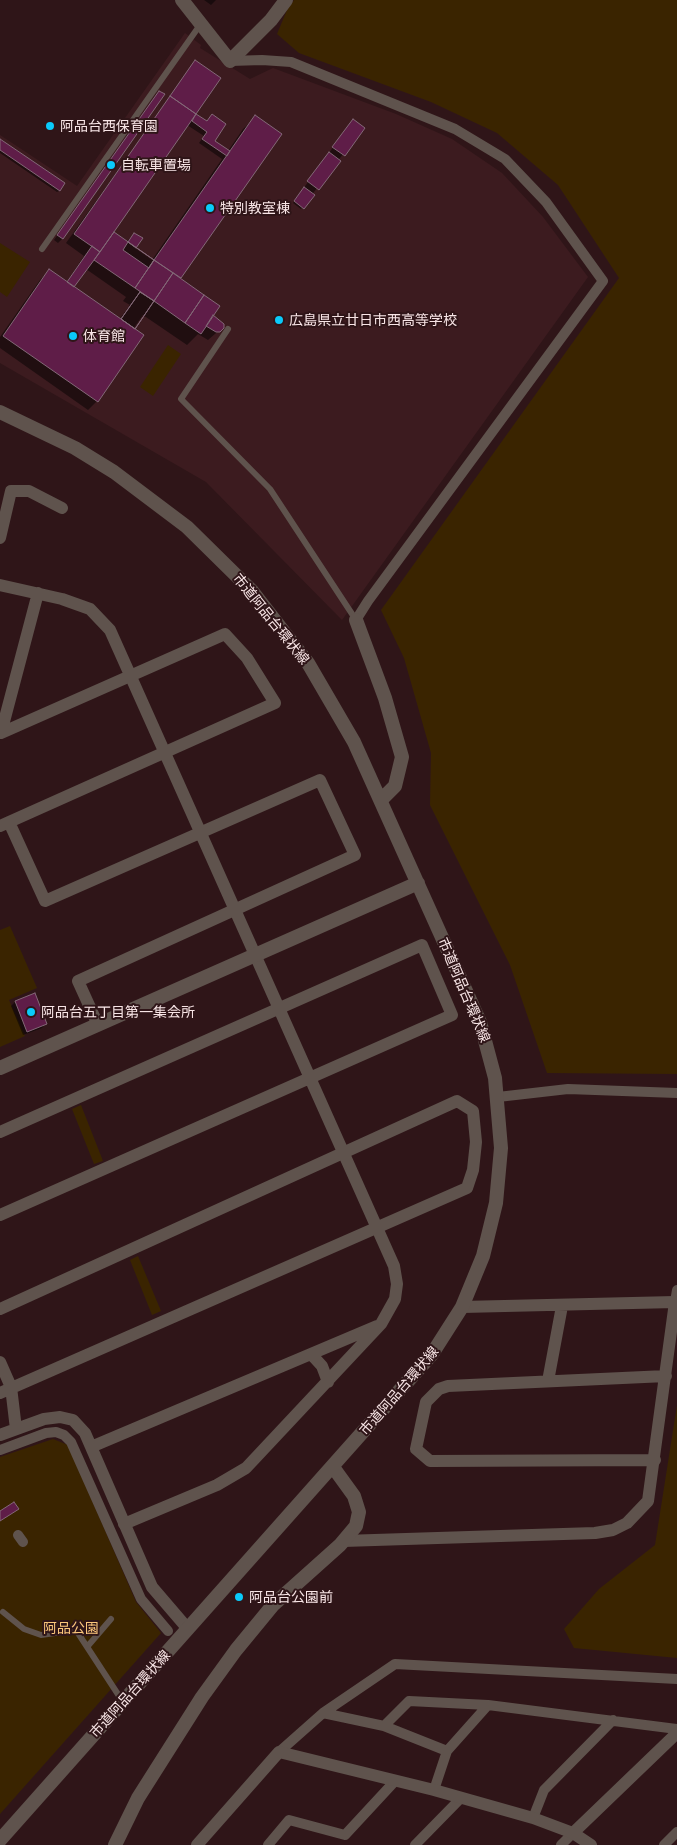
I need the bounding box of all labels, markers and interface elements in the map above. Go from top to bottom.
place label: 阿品台西保育園 [60,118,158,134]
marker: 阿品台西保育園 [44,120,56,132]
place label: 自転車置場 [121,157,191,173]
marker: 自転車置場 [105,159,117,171]
place label: 特別教室棟 [220,200,290,216]
marker: 特別教室棟 [204,202,216,214]
place label: 広島県立廿日市西高等学校 [289,312,457,328]
marker: 広島県立廿日市西高等学校 [273,314,285,326]
place label: 体育館 [83,328,125,344]
marker: 体育館 [67,330,79,342]
street label: 市道阿品台環状線 [229,570,313,668]
street label: 市道阿品台環状線 [434,935,494,1045]
place label: 阿品台五丁目第一集会所 [41,1004,195,1020]
marker: 阿品台五丁目第一集会所 [25,1006,37,1018]
street label: 市道阿品台環状線 [356,1343,442,1439]
place label: 阿品台公園前 [249,1589,333,1605]
marker: 阿品台公園前 [233,1591,245,1603]
park label: 阿品公園 [43,1620,99,1636]
street label: 市道阿品台環状線 [86,1647,174,1741]

